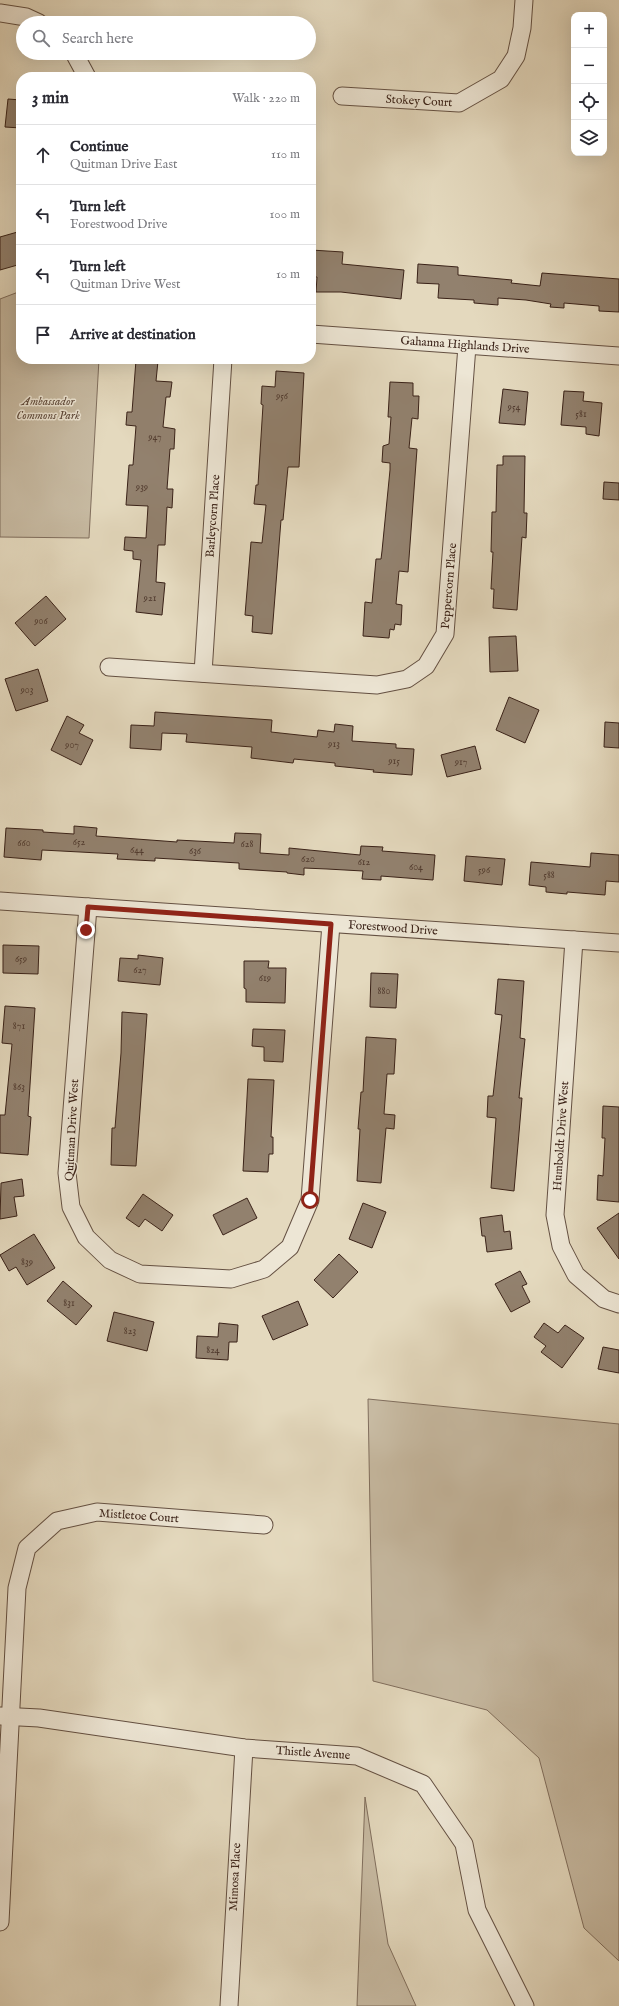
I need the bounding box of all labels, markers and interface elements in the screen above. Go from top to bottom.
map controls [571,12,607,156]
button: + [571,12,607,48]
search box [16,16,316,60]
icon: search [30,27,52,49]
text: Search here [62,29,133,48]
button: − [571,48,607,84]
button: locate [571,84,607,120]
text: 3 min [32,88,69,109]
text: Walk · 220 m [232,90,300,107]
street label: Stokey Court [385,92,453,110]
button: layers [571,120,607,156]
text: Continue [70,137,128,156]
icon: ahead [32,144,54,166]
text: 110 m [271,146,300,163]
text: Quitman Drive East [70,156,178,173]
text: Turn left [70,197,126,216]
icon: left [32,204,54,226]
text: 100 m [270,206,300,223]
text: Forestwood Drive [70,216,167,233]
text: Turn left [70,257,126,276]
icon: left [32,264,54,286]
text: 10 m [276,266,300,283]
text: Quitman Drive West [70,276,181,293]
icon: arrive [32,324,54,346]
text: Arrive at destination [70,325,196,344]
street label: Gahanna Highlands Drive [400,333,531,357]
house number: 956 [275,390,289,403]
park label: Ambassador Commons Park [16,394,80,423]
house number: 954 [507,401,521,414]
house number: 581 [575,408,587,421]
house number: 947 [147,431,162,444]
street label: Barleycorn Place [203,474,223,558]
house number: 939 [135,481,148,494]
street label: Peppercorn Place [438,542,461,630]
house number: 921 [143,592,157,605]
house number: 906 [33,615,49,628]
house number: 903 [19,684,34,697]
house number: 913 [327,738,340,751]
house number: 907 [64,739,79,752]
house number: 915 [387,755,400,768]
house number: 917 [454,756,468,769]
house number: 652 [73,836,86,849]
house number: 660 [17,837,31,850]
house number: 628 [241,838,253,851]
house number: 644 [130,844,144,857]
house number: 636 [189,845,202,858]
house number: 620 [301,853,315,866]
house number: 612 [358,856,371,869]
house number: 604 [409,861,423,874]
house number: 596 [478,864,491,877]
house number: 588 [543,869,555,882]
street label: Forestwood Drive [348,917,439,939]
route end [77,921,95,939]
house number: 659 [15,953,27,966]
house number: 627 [133,964,147,977]
house number: 619 [259,972,271,985]
house number: 880 [378,985,390,998]
house number: 871 [13,1020,25,1033]
street label: Quitman Drive West [62,1079,82,1181]
house number: 863 [13,1081,25,1094]
street label: Humboldt Drive West [550,1081,572,1191]
route start [301,1191,319,1209]
house number: 839 [21,1256,33,1269]
house number: 831 [63,1297,75,1310]
house number: 823 [124,1325,136,1338]
house number: 824 [206,1344,220,1357]
street label: Mistletoe Court [99,1506,179,1526]
street label: Thistle Avenue [275,1743,351,1763]
street label: Mimosa Place [226,1842,244,1911]

